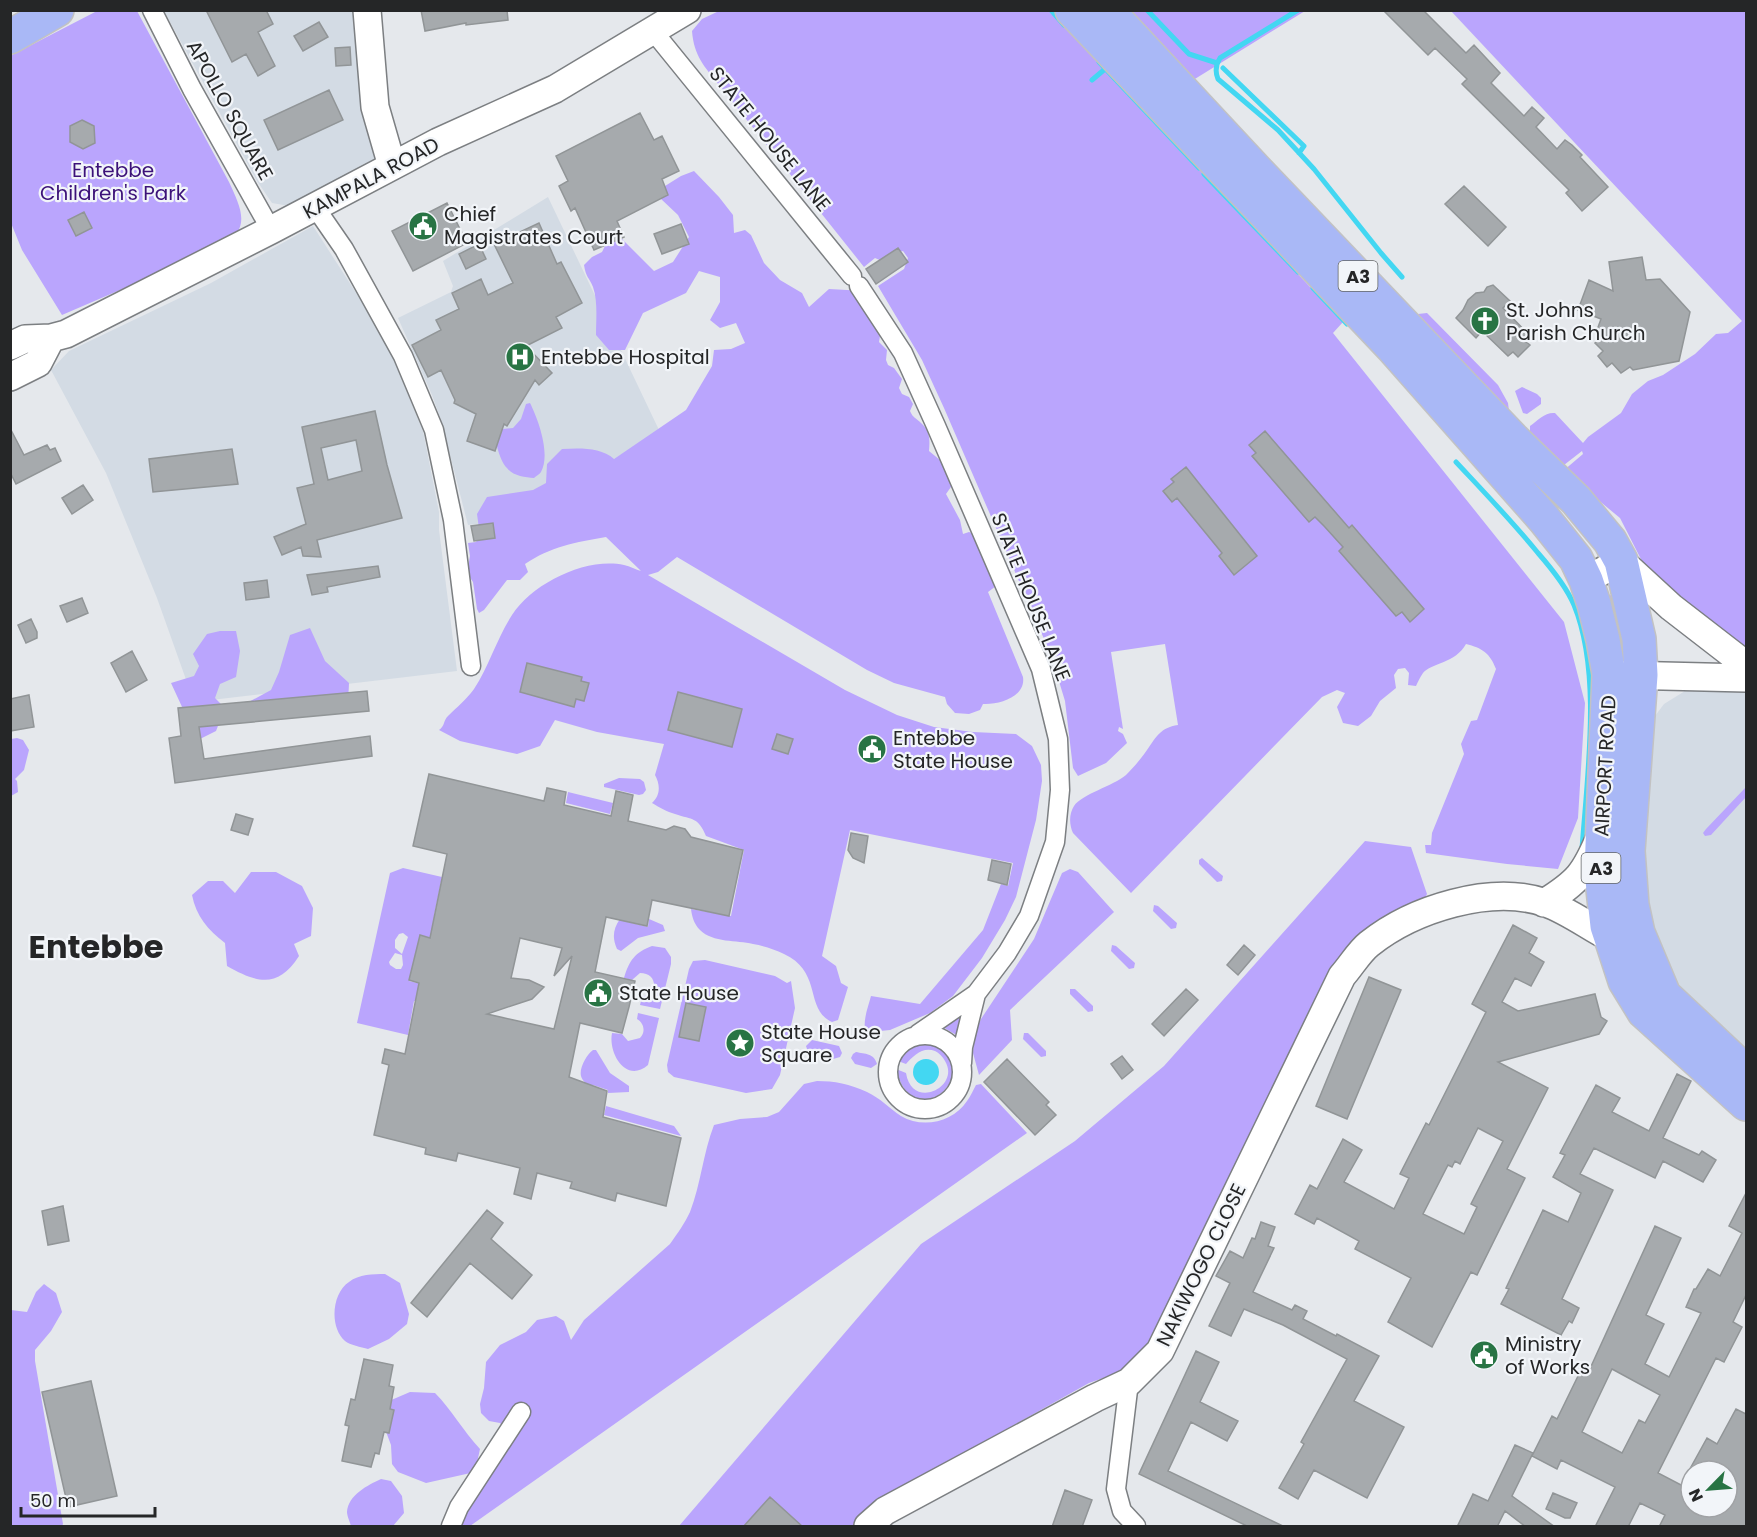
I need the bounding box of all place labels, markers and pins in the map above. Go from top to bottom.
place label: Chief Magistrates Court [444,200,623,251]
public building icon: Chief Magistrates Court [407,210,439,242]
place label: St. Johns Parish Church [1506,296,1646,347]
church icon: St. Johns Parish Church [1469,305,1501,337]
hospital icon: Entebbe Hospital [504,341,536,373]
place label: Entebbe Hospital [541,343,710,371]
place label: Entebbe State House [893,724,1013,775]
public building icon: Entebbe State House [856,733,888,765]
public building icon: State House [582,977,614,1009]
place label: State House [619,979,739,1007]
place label: State House Square [761,1018,881,1069]
place icon: State House Square [724,1027,756,1059]
place label: Ministry of Works [1505,1330,1590,1381]
public building icon: Ministry of Works [1468,1339,1500,1371]

